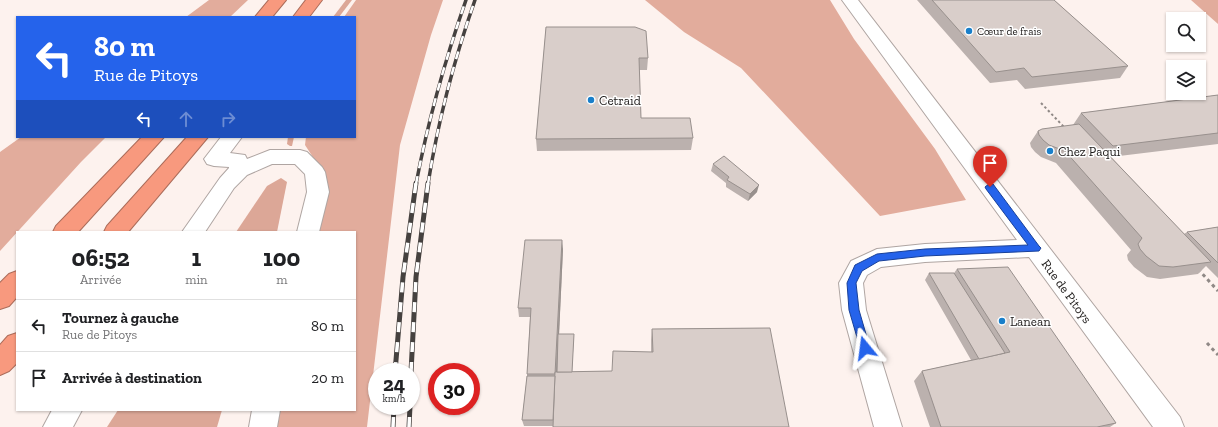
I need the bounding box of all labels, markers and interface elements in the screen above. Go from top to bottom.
map controls [1166,12,1206,100]
button: search [1166,12,1206,52]
place label: Cœur de frais [977,25,1042,38]
marker: Cœur de frais [964,26,974,36]
text: 80 m [94,30,155,63]
icon: left [28,32,80,84]
button: layers [1166,60,1206,100]
text: Rue de Pitoys [94,64,198,86]
place label: Cetraid [599,93,641,108]
marker: Cetraid [586,95,596,105]
icon: left [133,108,155,130]
icon: ahead [175,108,197,130]
icon: right [217,108,239,130]
place label: Chez Paqui [1058,144,1121,159]
pin [973,146,1007,187]
marker: Chez Paqui [1045,146,1055,156]
icon: arrive [979,152,1001,174]
text: 06:52 [72,243,130,272]
text: 1 [191,243,201,272]
text: 100 [263,243,300,272]
street label: Rue de Pitoys [1038,256,1095,326]
text: Arrivée [80,272,121,287]
text: min [185,272,208,287]
text: m [276,272,287,287]
text: Tournez à gauche [62,309,179,327]
place label: Lanean [1010,314,1051,329]
icon: left [28,315,50,337]
marker: Lanean [997,316,1007,326]
text: 80 m [311,317,344,335]
text: Rue de Pitoys [62,327,137,342]
position arrow [844,327,886,369]
speed limit sign: 30 [428,363,480,415]
icon: arrive [28,367,50,389]
text: Arrivée à destination [62,369,202,387]
text: 20 m [311,369,344,387]
text: 24 [383,372,405,396]
text: km/h [383,393,405,405]

